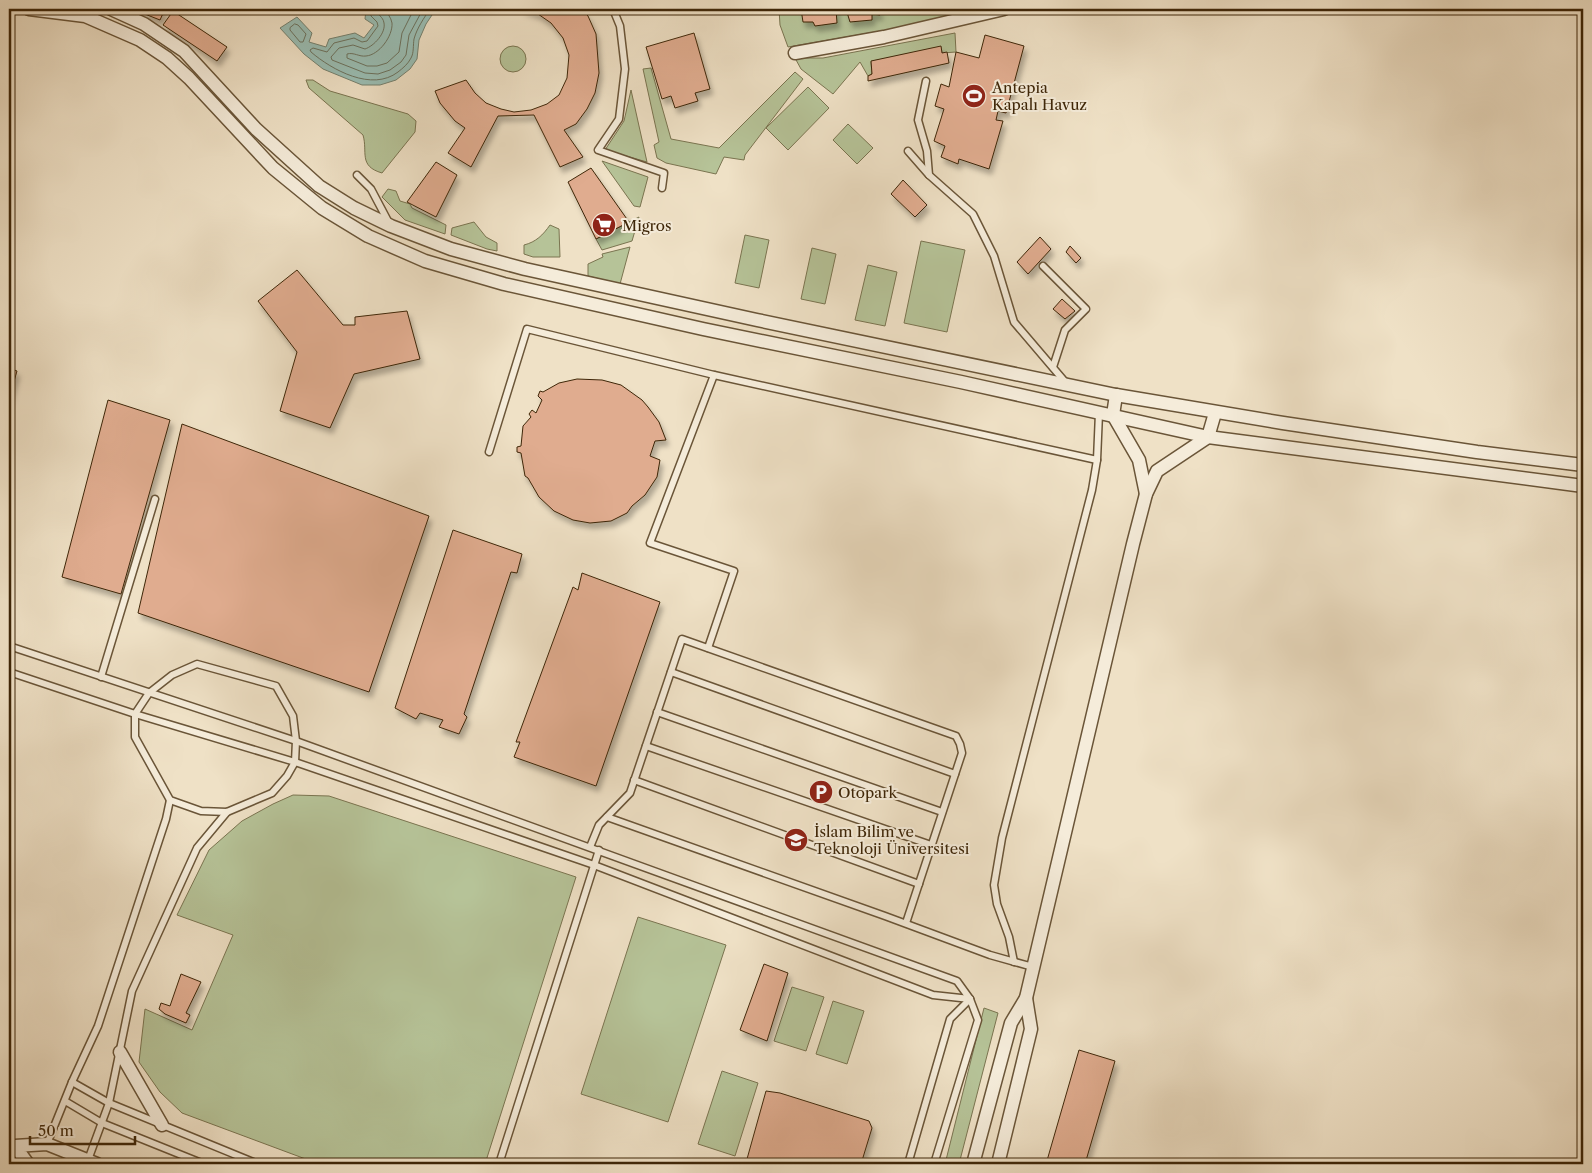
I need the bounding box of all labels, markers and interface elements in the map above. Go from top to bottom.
place label: Antepia Kapalı Havuz [991,78,1087,114]
sports icon: Antepia Kapalı Havuz [961,83,987,109]
supermarket icon: Migros [591,212,617,238]
place label: Migros [622,216,671,235]
parking icon: Otopark [808,779,834,805]
place label: Otopark [838,783,898,802]
place label: İslam Bilim ve Teknoloji Üniversitesi [814,822,970,858]
school or university icon: İslam Bilim ve Teknoloji Üniversitesi [783,827,809,853]
scale bar [30,1113,135,1145]
text: 50 m [38,1121,74,1140]

